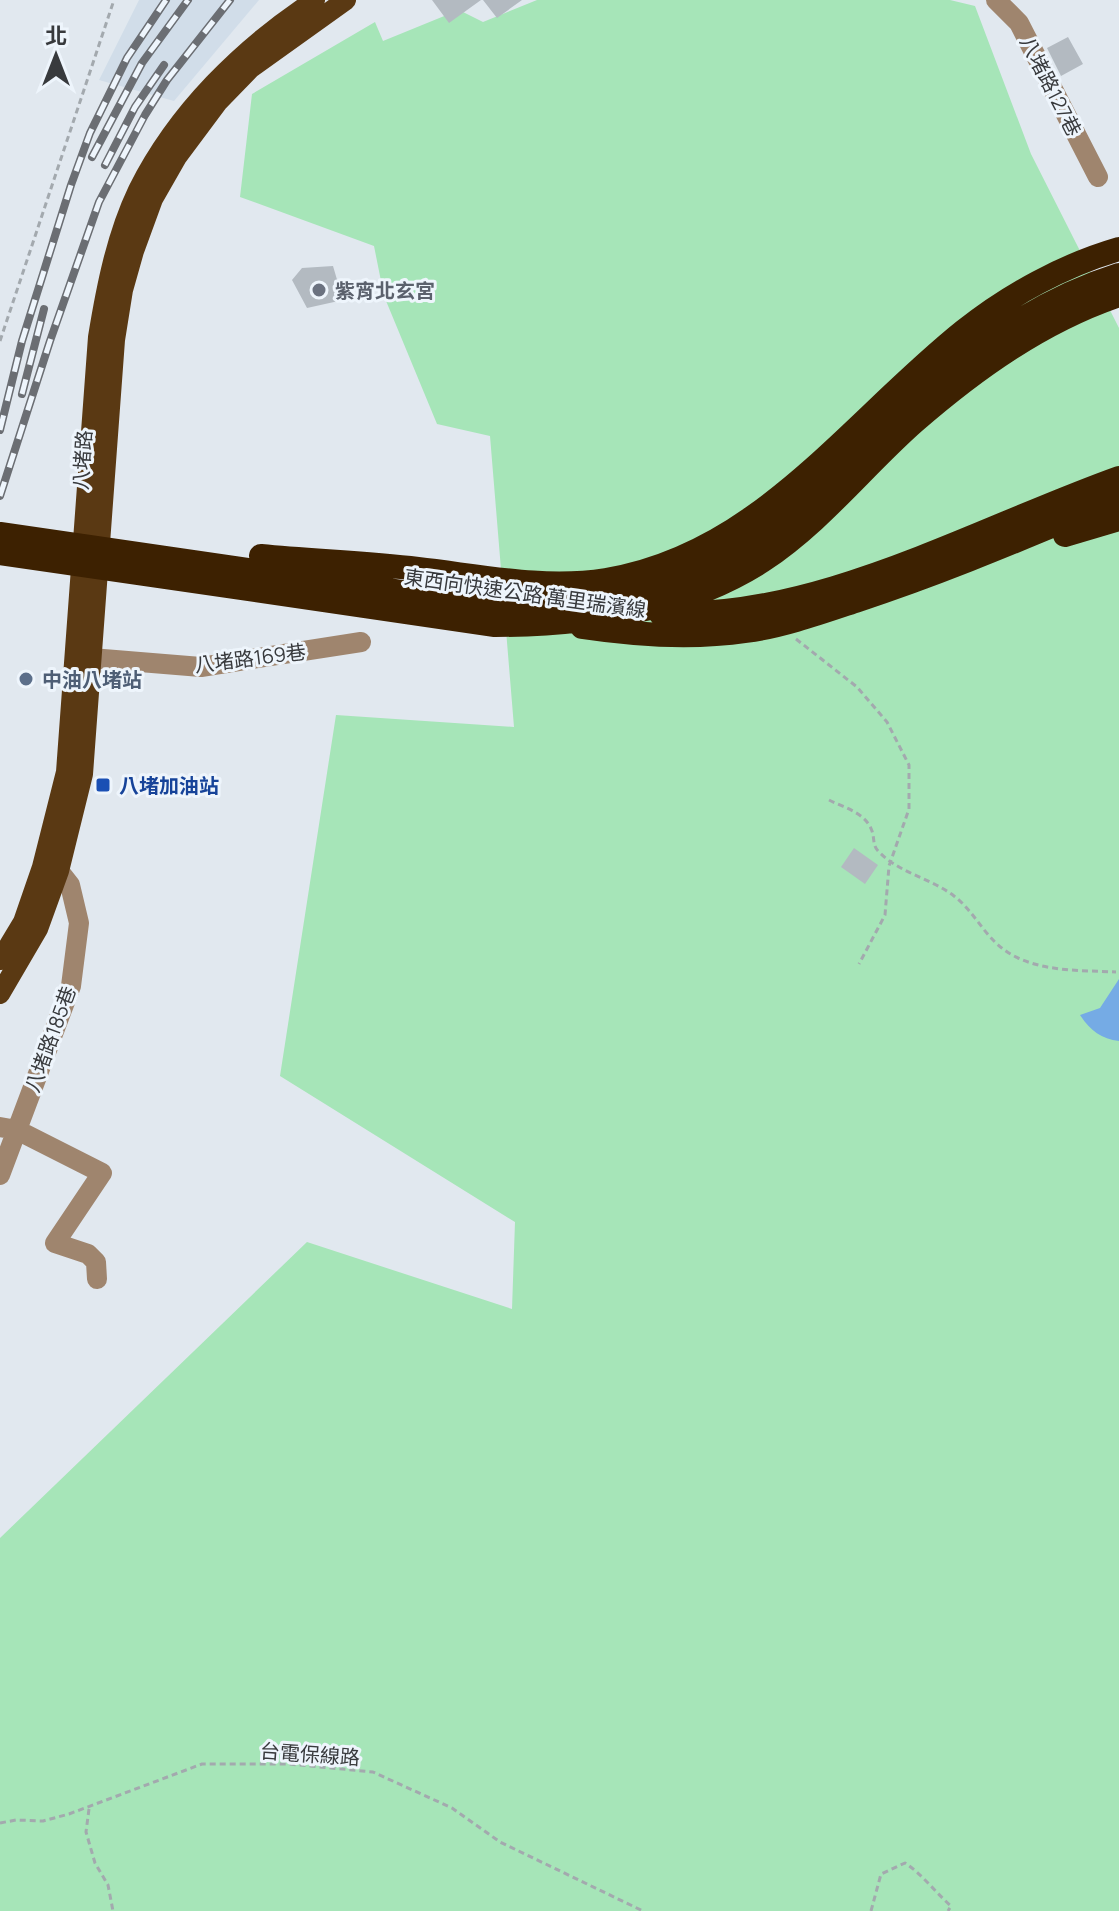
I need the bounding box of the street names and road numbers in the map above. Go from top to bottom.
street label: 八堵路127巷 [1014,31,1088,141]
street label: 八堵路 [66,429,98,491]
street label: 東西向快速公路 萬里瑞濱線 [402,563,648,623]
street label: 八堵路169巷 [193,638,307,678]
street label: 八堵路185巷 [18,982,82,1096]
street label: 台電保線路 [259,1737,361,1771]

